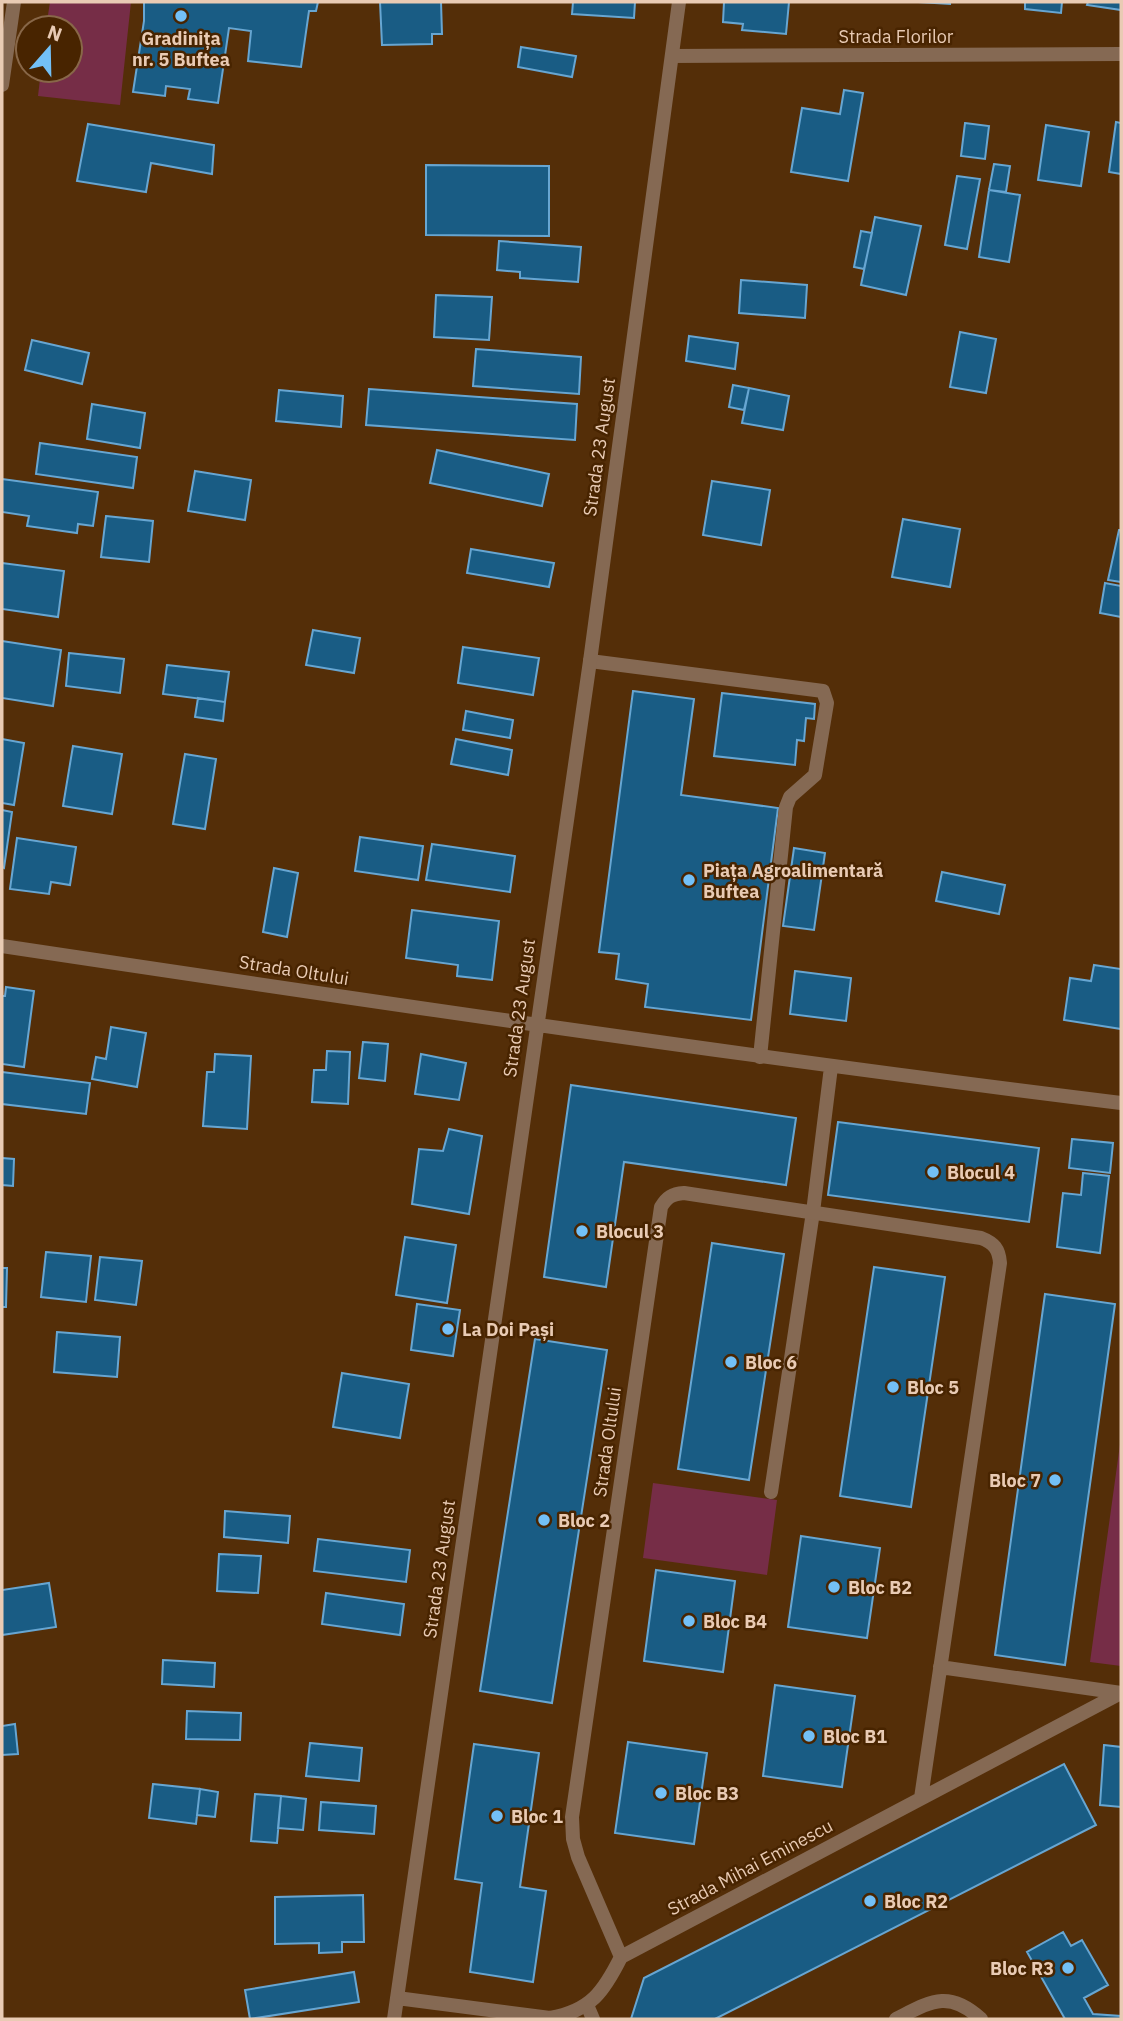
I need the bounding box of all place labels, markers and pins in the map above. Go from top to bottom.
marker: Gradinița nr. 5 Buftea [173,8,189,24]
place label: Gradinița nr. 5 Buftea [132,27,230,71]
place label: Piața Agroalimentară Buftea [703,859,883,903]
marker: Piața Agroalimentară Buftea [681,872,697,888]
place label: Blocul 4 [947,1161,1015,1184]
marker: Blocul 4 [925,1164,941,1180]
place label: Blocul 3 [596,1220,664,1243]
marker: Blocul 3 [574,1223,590,1239]
place label: La Doi Pași [462,1318,554,1341]
marker: La Doi Pași [440,1321,456,1337]
place label: Bloc 6 [745,1351,797,1374]
marker: Bloc 6 [723,1354,739,1370]
place label: Bloc 5 [907,1376,959,1399]
marker: Bloc 5 [885,1379,901,1395]
place label: Bloc 7 [989,1469,1041,1492]
marker: Bloc 7 [1047,1472,1063,1488]
place label: Bloc 2 [558,1509,610,1532]
marker: Bloc 2 [536,1512,552,1528]
place label: Bloc B2 [848,1576,912,1599]
marker: Bloc B2 [826,1579,842,1595]
place label: Bloc B4 [703,1610,767,1633]
marker: Bloc B4 [681,1613,697,1629]
place label: Bloc B1 [823,1725,887,1748]
marker: Bloc B1 [801,1728,817,1744]
place label: Bloc B3 [675,1782,739,1805]
marker: Bloc B3 [653,1785,669,1801]
place label: Bloc 1 [511,1805,563,1828]
marker: Bloc 1 [489,1808,505,1824]
place label: Bloc R2 [884,1890,948,1913]
marker: Bloc R2 [862,1893,878,1909]
place label: Bloc R3 [990,1957,1054,1980]
marker: Bloc R3 [1060,1960,1076,1976]

